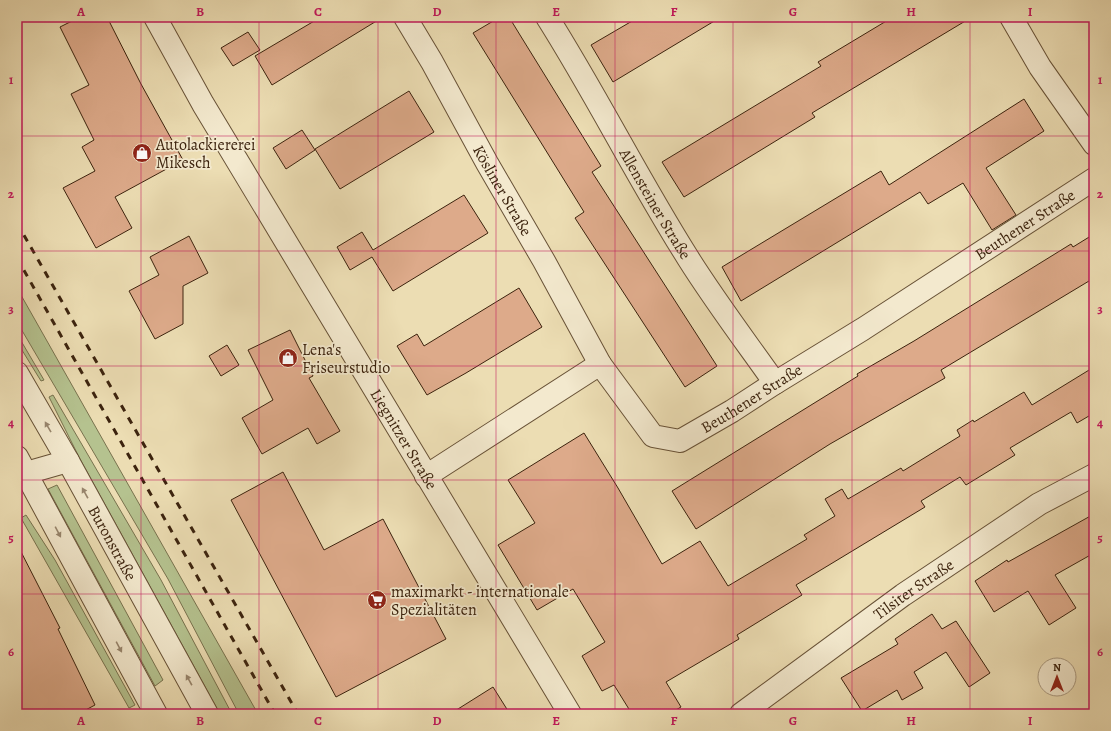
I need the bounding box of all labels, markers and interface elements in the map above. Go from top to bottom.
text: A [76,3,86,20]
text: B [196,3,204,20]
text: C [314,3,322,20]
text: D [432,3,442,20]
text: E [552,3,560,20]
text: F [671,3,678,20]
text: G [789,3,797,20]
text: H [906,3,916,20]
text: I [1028,3,1033,20]
text: 1 [9,71,14,88]
text: 1 [1098,71,1103,88]
place label: Autolackiererei Mikesch [155,134,256,174]
street label: Kösliner Straße [467,141,537,240]
shop icon: Autolackiererei Mikesch [131,142,153,164]
street label: Allensteiner Straße [613,144,696,264]
street label: Beuthener Straße [971,184,1079,266]
text: 2 [8,185,15,202]
text: 2 [1097,185,1104,202]
text: 3 [8,300,14,317]
text: 3 [1097,300,1103,317]
place label: Lena's Friseurstudio [302,339,390,379]
shop icon: Lena's Friseurstudio [277,347,299,369]
street label: Beuthener Straße [697,359,806,439]
street label: Liegnitzer Straße [365,385,442,494]
text: 4 [8,414,14,431]
text: 4 [1097,414,1103,431]
one-way arrow [45,421,52,433]
one-way arrow [82,487,88,498]
street label: Buronstraße [82,502,142,585]
one-way arrow [54,526,61,538]
text: 5 [8,529,14,546]
text: 5 [1097,529,1103,546]
street label: Tilsiter Straße [869,554,958,625]
place label: maximarkt - internationale Spezialitäten [391,581,569,621]
supermarket icon: maximarkt - internationale Spezialitäten [366,589,388,611]
one-way arrow [116,641,123,653]
text: 6 [8,643,14,660]
text: 6 [1097,643,1103,660]
north arrow [1037,657,1077,697]
text: N [1053,660,1061,675]
one-way arrow [185,674,192,686]
text: A [76,712,86,729]
text: B [196,712,204,729]
text: C [314,712,322,729]
text: D [432,712,442,729]
text: E [552,712,560,729]
text: F [671,712,678,729]
text: G [789,712,797,729]
text: H [906,712,916,729]
text: I [1028,712,1033,729]

